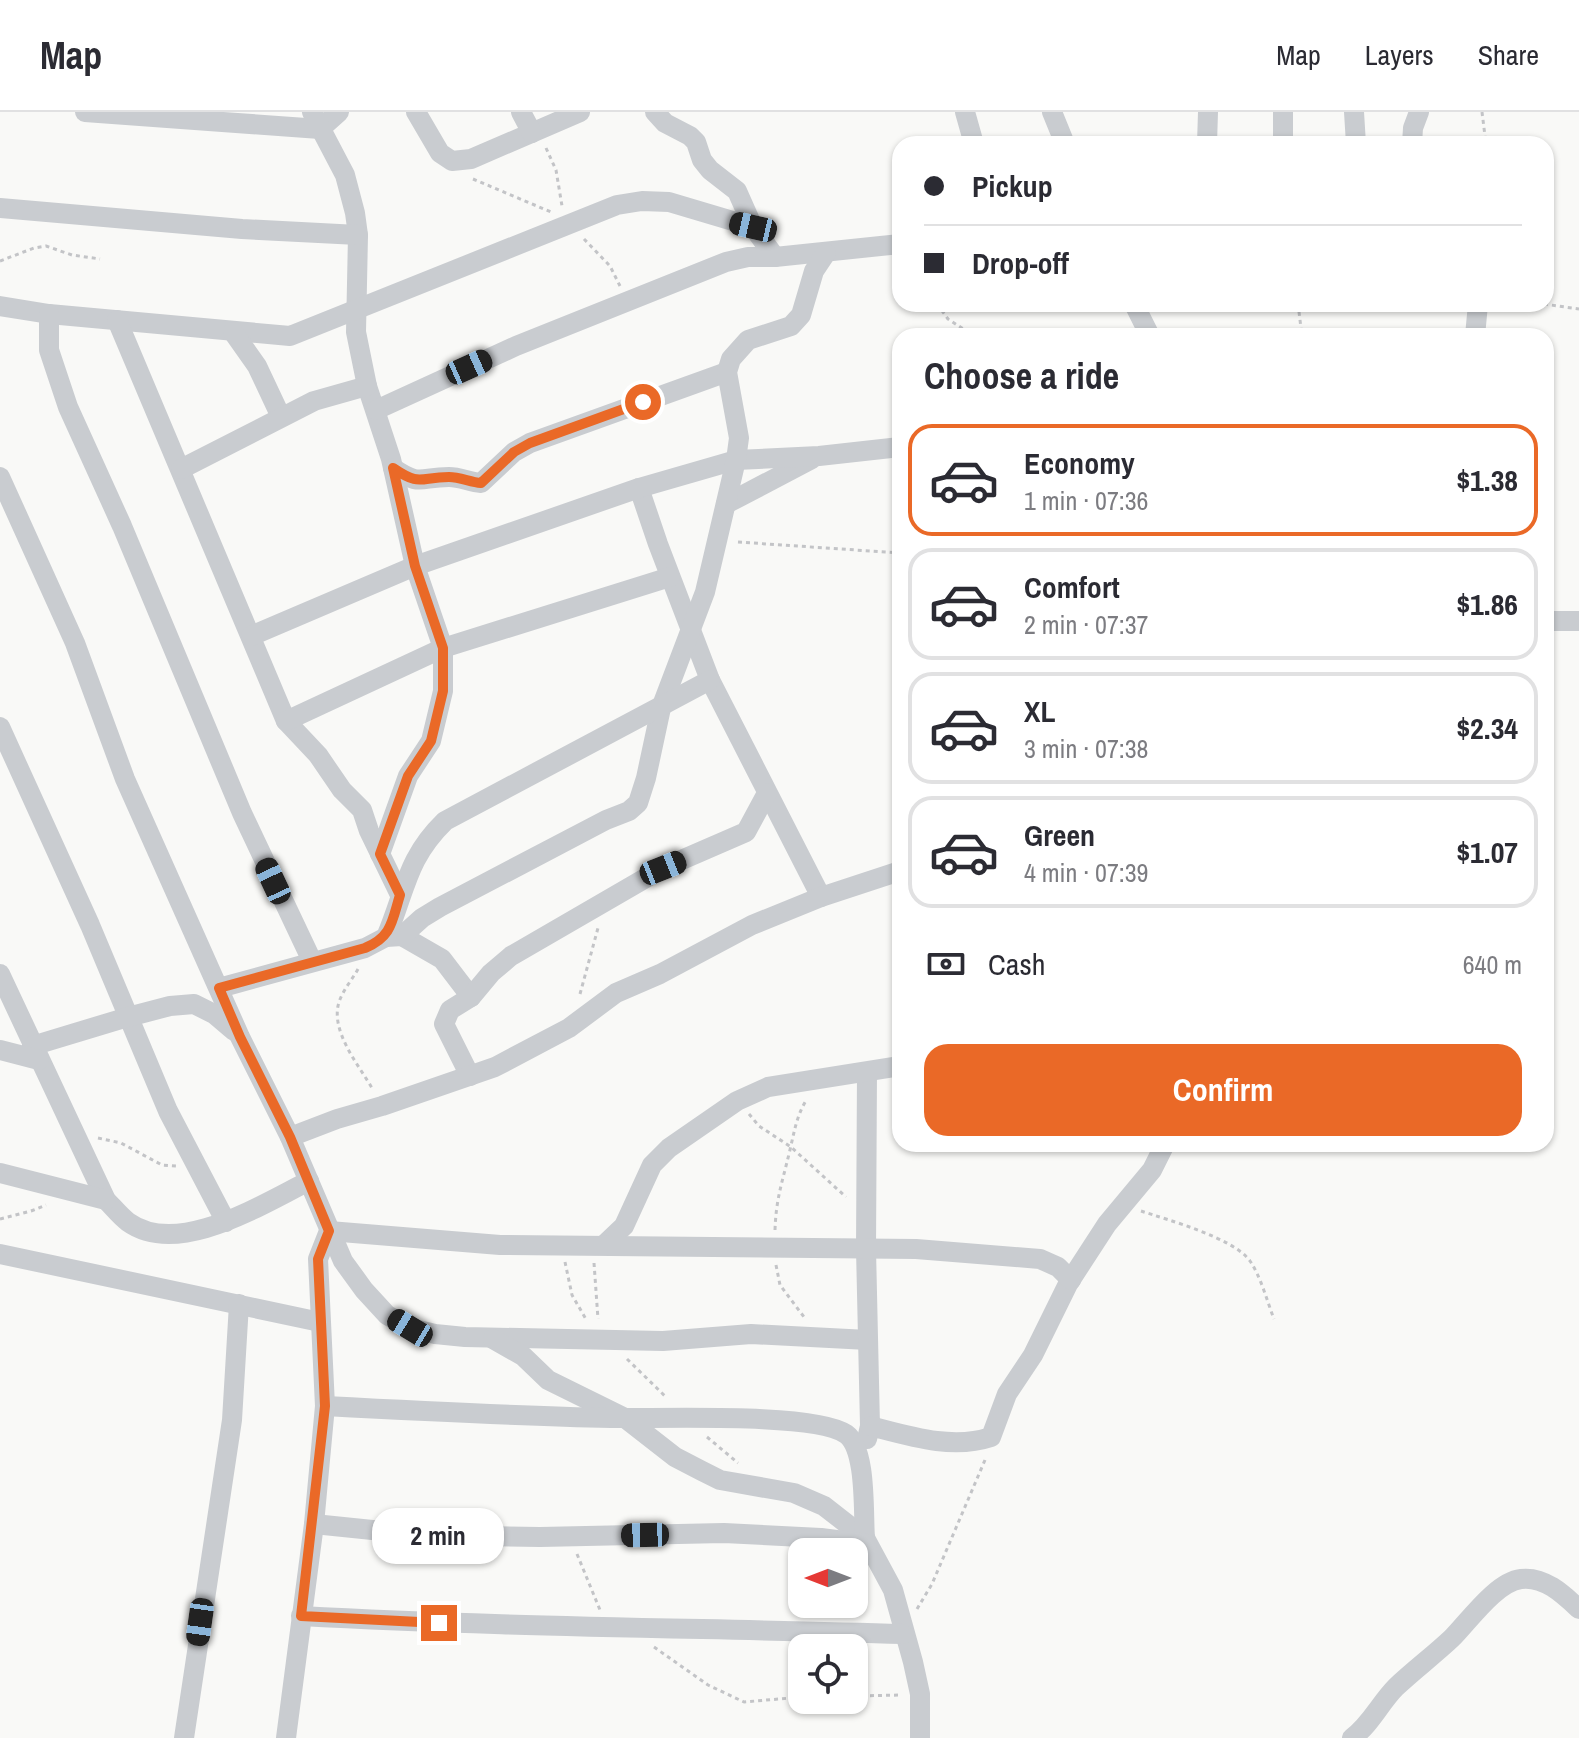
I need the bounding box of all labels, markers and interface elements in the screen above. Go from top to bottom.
text: Map [40,30,102,81]
text: Map [1276,36,1321,74]
text: Layers [1365,36,1434,74]
text: Share [1478,36,1539,74]
text: Pickup [972,166,1053,206]
car [727,210,779,244]
text: Drop-off [972,243,1069,283]
car [442,346,496,388]
text: Choose a ride [924,352,1119,400]
route start [625,384,661,420]
text: Economy [1024,443,1135,483]
icon: car [928,444,1000,516]
text: $1.38 [1456,460,1518,500]
text: 1 min · 07:36 [1024,483,1148,518]
text: Comfort [1024,567,1120,607]
icon: car [928,568,1000,640]
text: $1.86 [1456,584,1518,624]
text: 2 min · 07:37 [1024,607,1148,642]
text: XL [1024,691,1055,731]
icon: car [928,692,1000,764]
text: $2.34 [1456,708,1518,748]
text: 3 min · 07:38 [1024,731,1148,766]
text: Green [1024,815,1095,855]
icon: car [928,816,1000,888]
text: $1.07 [1456,832,1518,872]
car [636,848,690,888]
car [252,854,294,908]
text: 4 min · 07:39 [1024,855,1148,890]
icon: cash [924,942,968,986]
text: Cash [988,944,1045,984]
text: 640 m [1463,947,1522,982]
button: Confirm [924,1044,1522,1136]
car [383,1305,437,1351]
callout: 2 min [373,1507,505,1563]
text: 2 min [410,1518,466,1553]
car [621,1523,669,1547]
north arrow [788,1538,868,1618]
map controls [788,1538,868,1714]
car [185,1597,215,1647]
route end [421,1605,457,1641]
button: locate [788,1634,868,1714]

